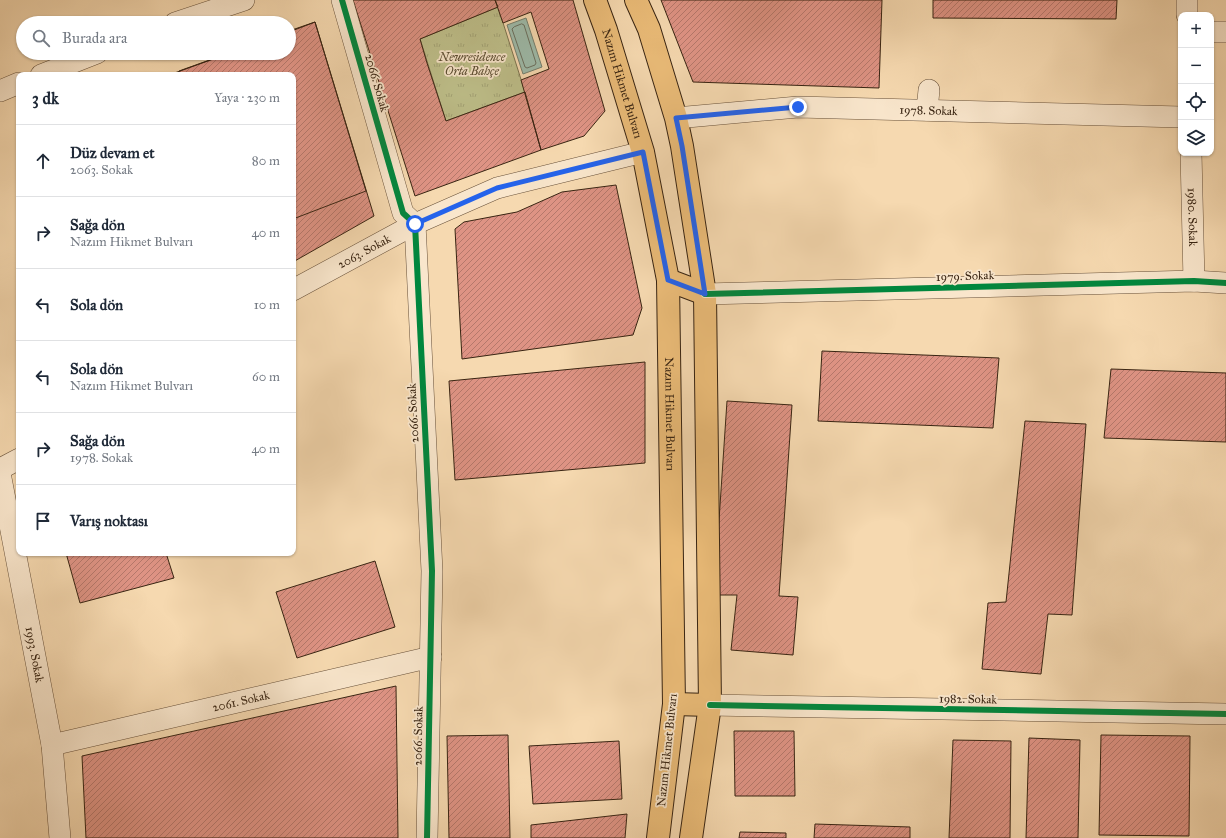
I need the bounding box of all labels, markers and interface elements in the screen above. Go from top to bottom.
map controls [1178,12,1214,156]
button: + [1178,12,1214,48]
search box [16,16,296,60]
icon: search [30,27,52,49]
street label: Nazım Hikmet Bulvarı [599,27,646,141]
text: Burada ara [62,29,127,47]
button: − [1178,48,1214,84]
park label: Newresidence Orta Bahçe [438,50,506,78]
street label: 2066. Sokak [362,52,392,114]
button: locate [1178,84,1214,120]
text: 3 dk [32,88,59,109]
text: Yaya · 230 m [214,90,280,106]
route end [789,98,807,116]
street label: 1978. Sokak [899,103,958,118]
button: layers [1178,120,1214,156]
text: Düz devam et [70,144,155,162]
icon: ahead [32,150,54,172]
text: 80 m [252,153,280,169]
text: 2063. Sokak [70,162,133,178]
street label: 1980. Sokak [1185,187,1200,247]
route start [406,215,424,233]
text: Sağa dön [70,216,125,234]
icon: right [32,222,54,244]
text: 40 m [251,225,280,241]
street label: 2063. Sokak [335,231,394,271]
text: Nazım Hikmet Bulvarı [70,234,193,250]
street label: 1979. Sokak [936,268,995,284]
icon: left [32,294,54,316]
text: Sola dön [70,296,123,314]
text: 10 m [254,297,280,313]
street label: Nazım Hikmet Bulvarı [662,357,678,472]
text: Sola dön [70,360,123,378]
icon: left [32,366,54,388]
text: 60 m [252,369,280,385]
text: Nazım Hikmet Bulvarı [70,378,193,394]
street label: 2066. Sokak [404,383,422,443]
text: Sağa dön [70,432,125,450]
icon: right [32,438,54,460]
text: 40 m [251,441,280,457]
text: 1978. Sokak [70,450,133,466]
icon: arrive [32,510,54,532]
text: Varış noktası [70,512,148,530]
street label: 1993. Sokak [23,626,47,684]
street label: 2061. Sokak [211,688,271,715]
street label: 1982. Sokak [939,691,997,707]
street label: Nazım Hikmet Bulvarı [654,692,680,807]
street label: 2066. Sokak [410,706,426,766]

